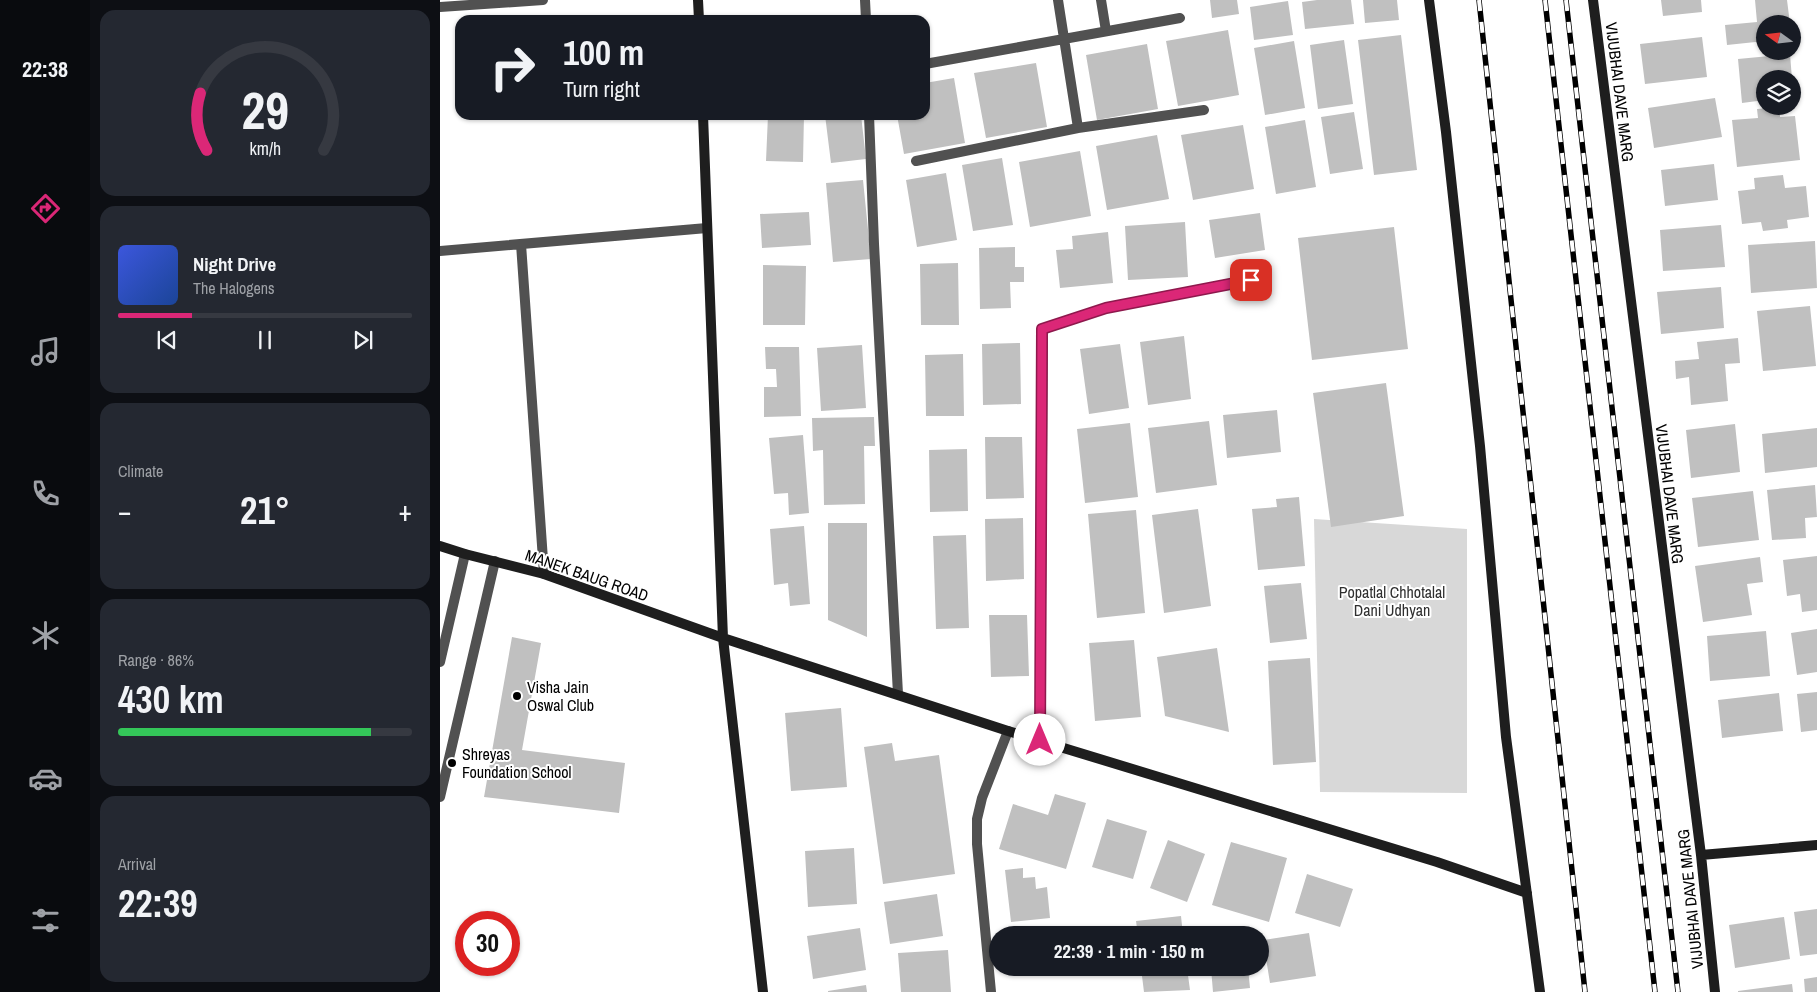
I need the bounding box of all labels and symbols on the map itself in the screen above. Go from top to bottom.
north arrow [1756,15,1801,60]
street label: VIJUBHAI DAVE MARG [1601,21,1639,163]
pin [1230,259,1272,301]
street label: VIJUBHAI DAVE MARG [1651,423,1689,565]
street label: MANEK BAUG ROAD [522,544,652,606]
park label: Popatlal Chhotalal Dani Udhyan [1339,581,1445,621]
place label: Visha Jain Oswal Club [527,676,594,716]
marker: Visha Jain Oswal Club [511,690,523,702]
position arrow [1013,713,1065,765]
place label: Shreyas Foundation School [462,743,572,783]
marker: Shreyas Foundation School [446,757,458,769]
street label: VIJUBHAI DAVE MARG [1672,828,1708,970]
speed limit sign: 30 [455,911,520,976]

